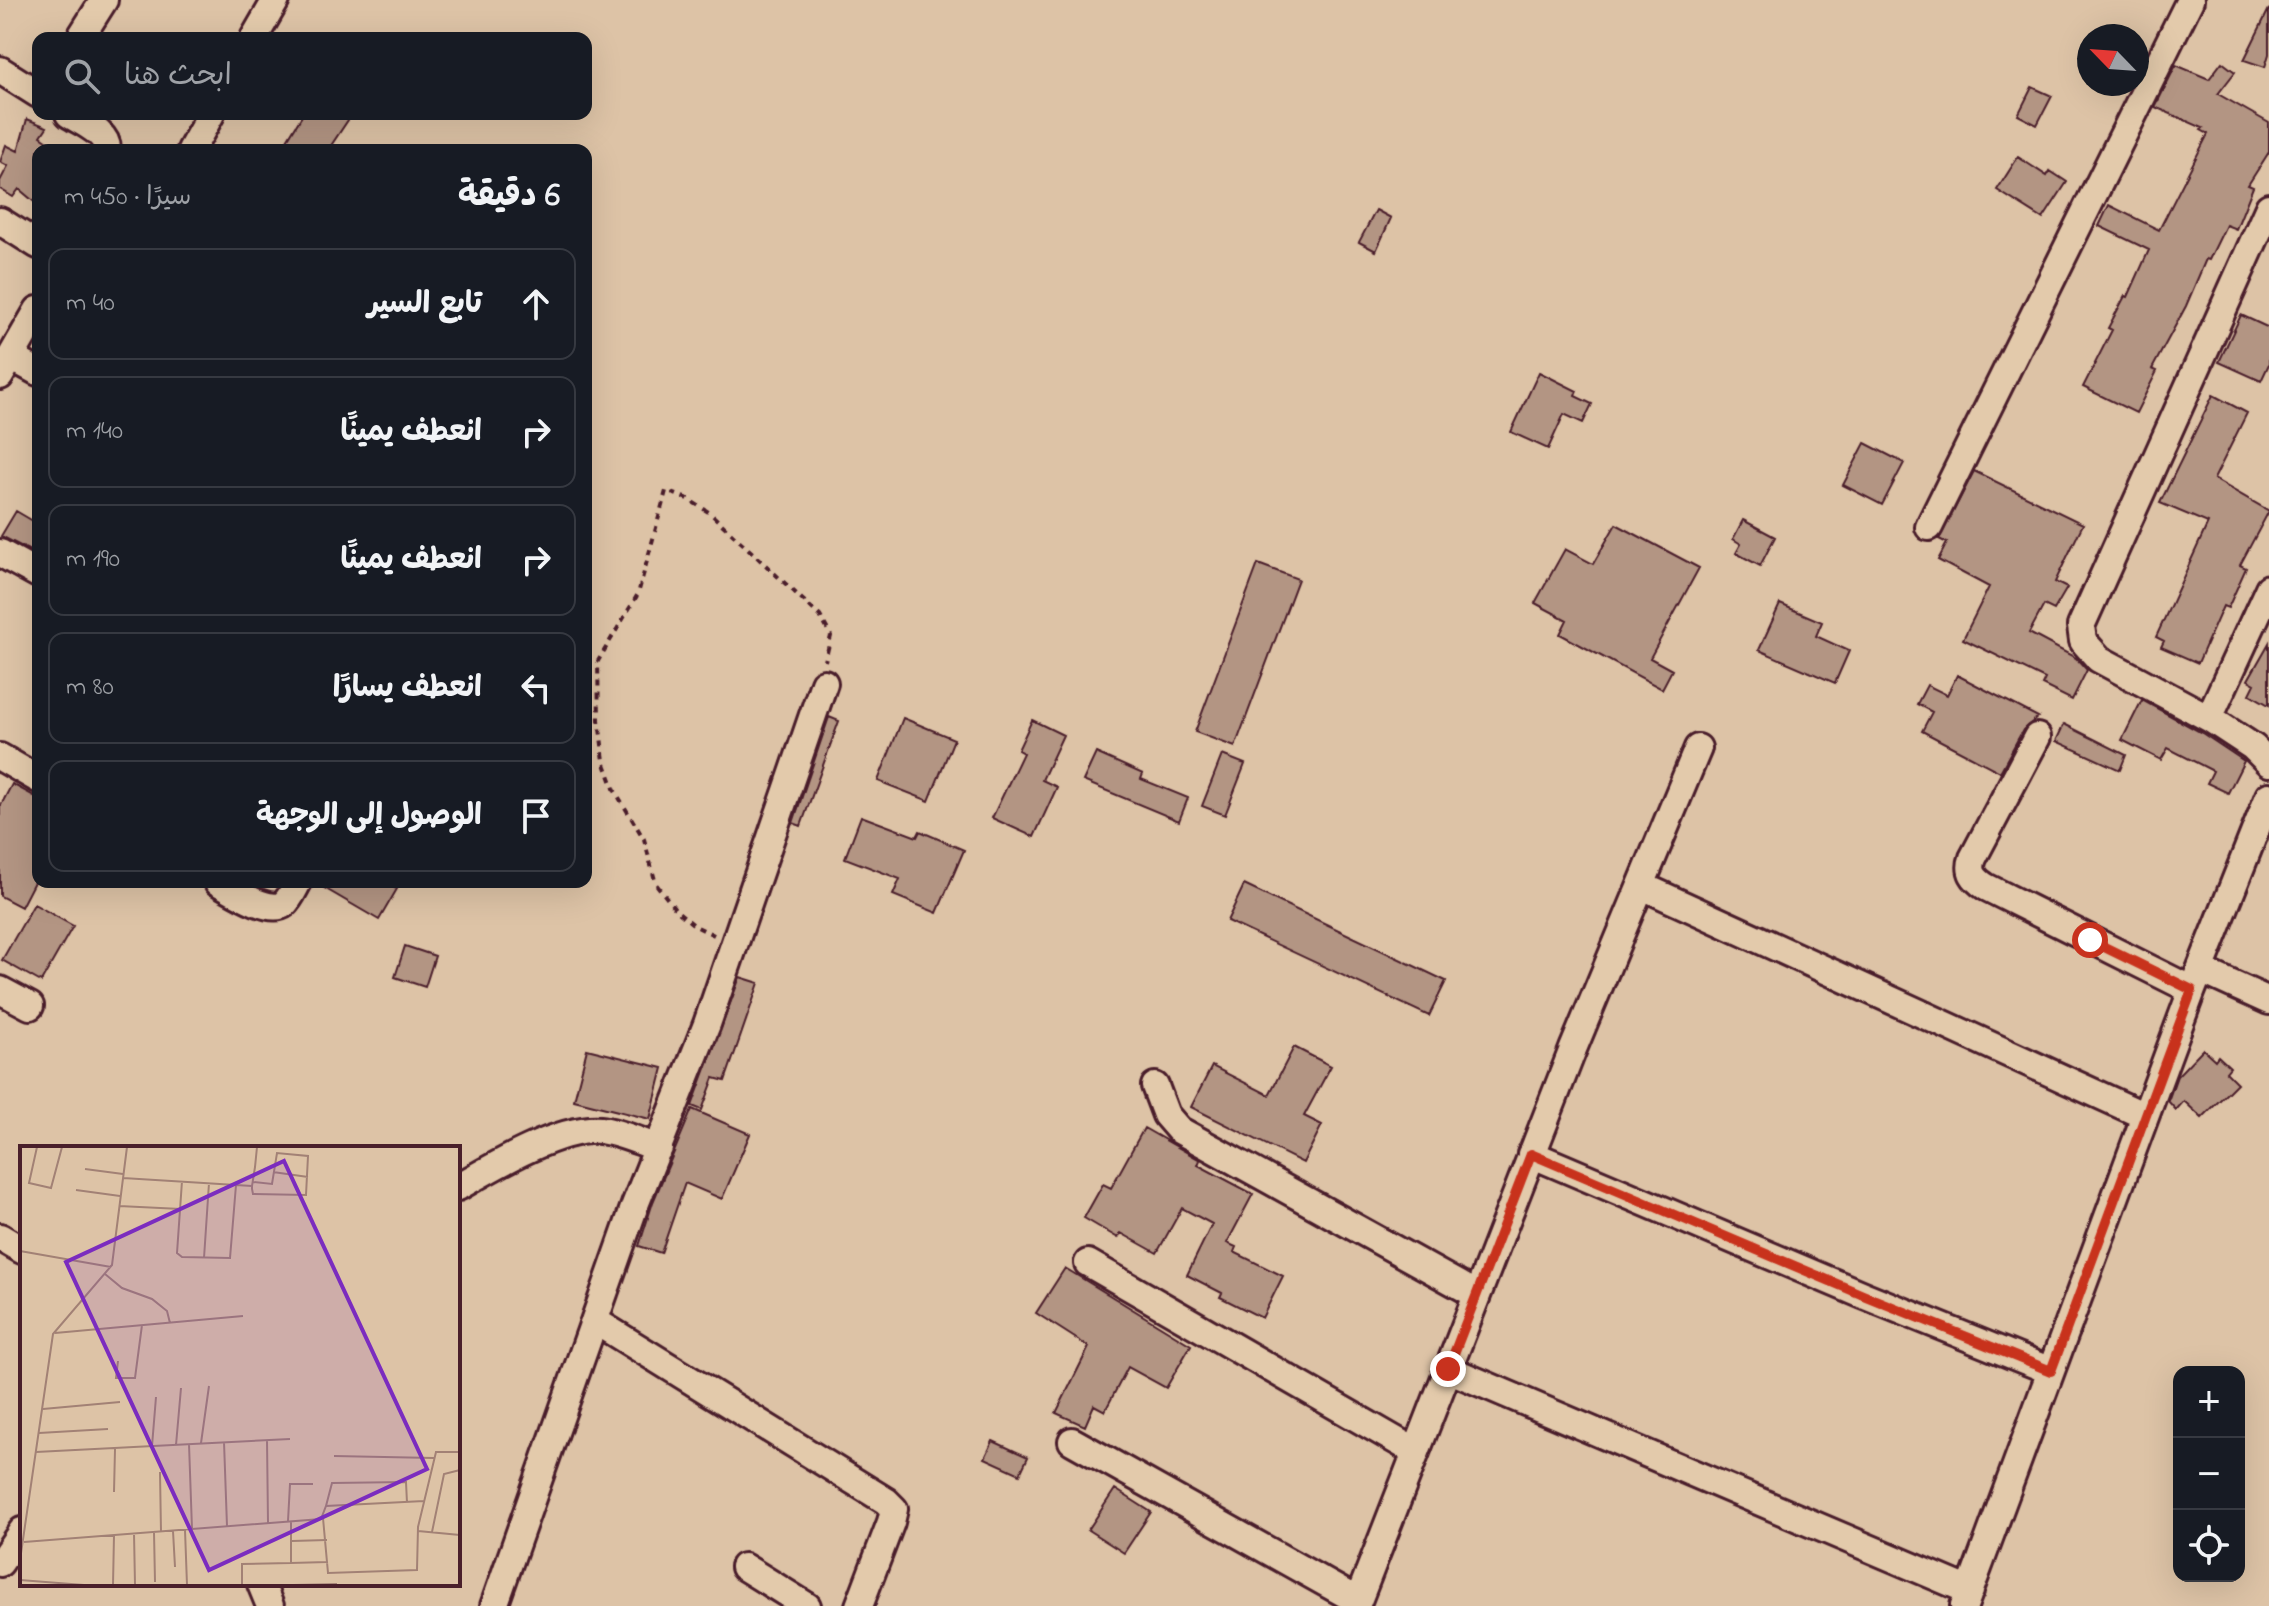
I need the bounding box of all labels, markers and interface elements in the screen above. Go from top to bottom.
north arrow [2077,24,2149,96]
search box [32,32,592,120]
icon: search [60,54,104,98]
text: ابحث هنا [124,55,232,99]
text: 6 دقيقة [458,172,560,222]
text: سيرًا · 450 m [64,179,191,217]
icon: ahead [514,282,558,326]
text: تابع السير [368,283,482,327]
text: 40 m [66,285,115,323]
icon: right [514,410,558,454]
text: انعطف يمينًا [341,411,482,455]
text: 140 m [66,413,123,451]
icon: right [514,538,558,582]
text: انعطف يمينًا [341,539,482,583]
text: 190 m [66,541,120,579]
icon: left [514,666,558,710]
text: انعطف يسارًا [333,667,482,711]
text: 80 m [66,669,114,707]
icon: arrive [514,794,558,838]
text: الوصول إلى الوجهة [256,795,482,839]
route start [2072,922,2108,958]
inset map [20,1146,460,1586]
route end [1430,1351,1466,1387]
map controls [2173,1366,2245,1582]
button: + [2173,1366,2245,1438]
button: − [2173,1438,2245,1510]
button: locate [2173,1510,2245,1582]

